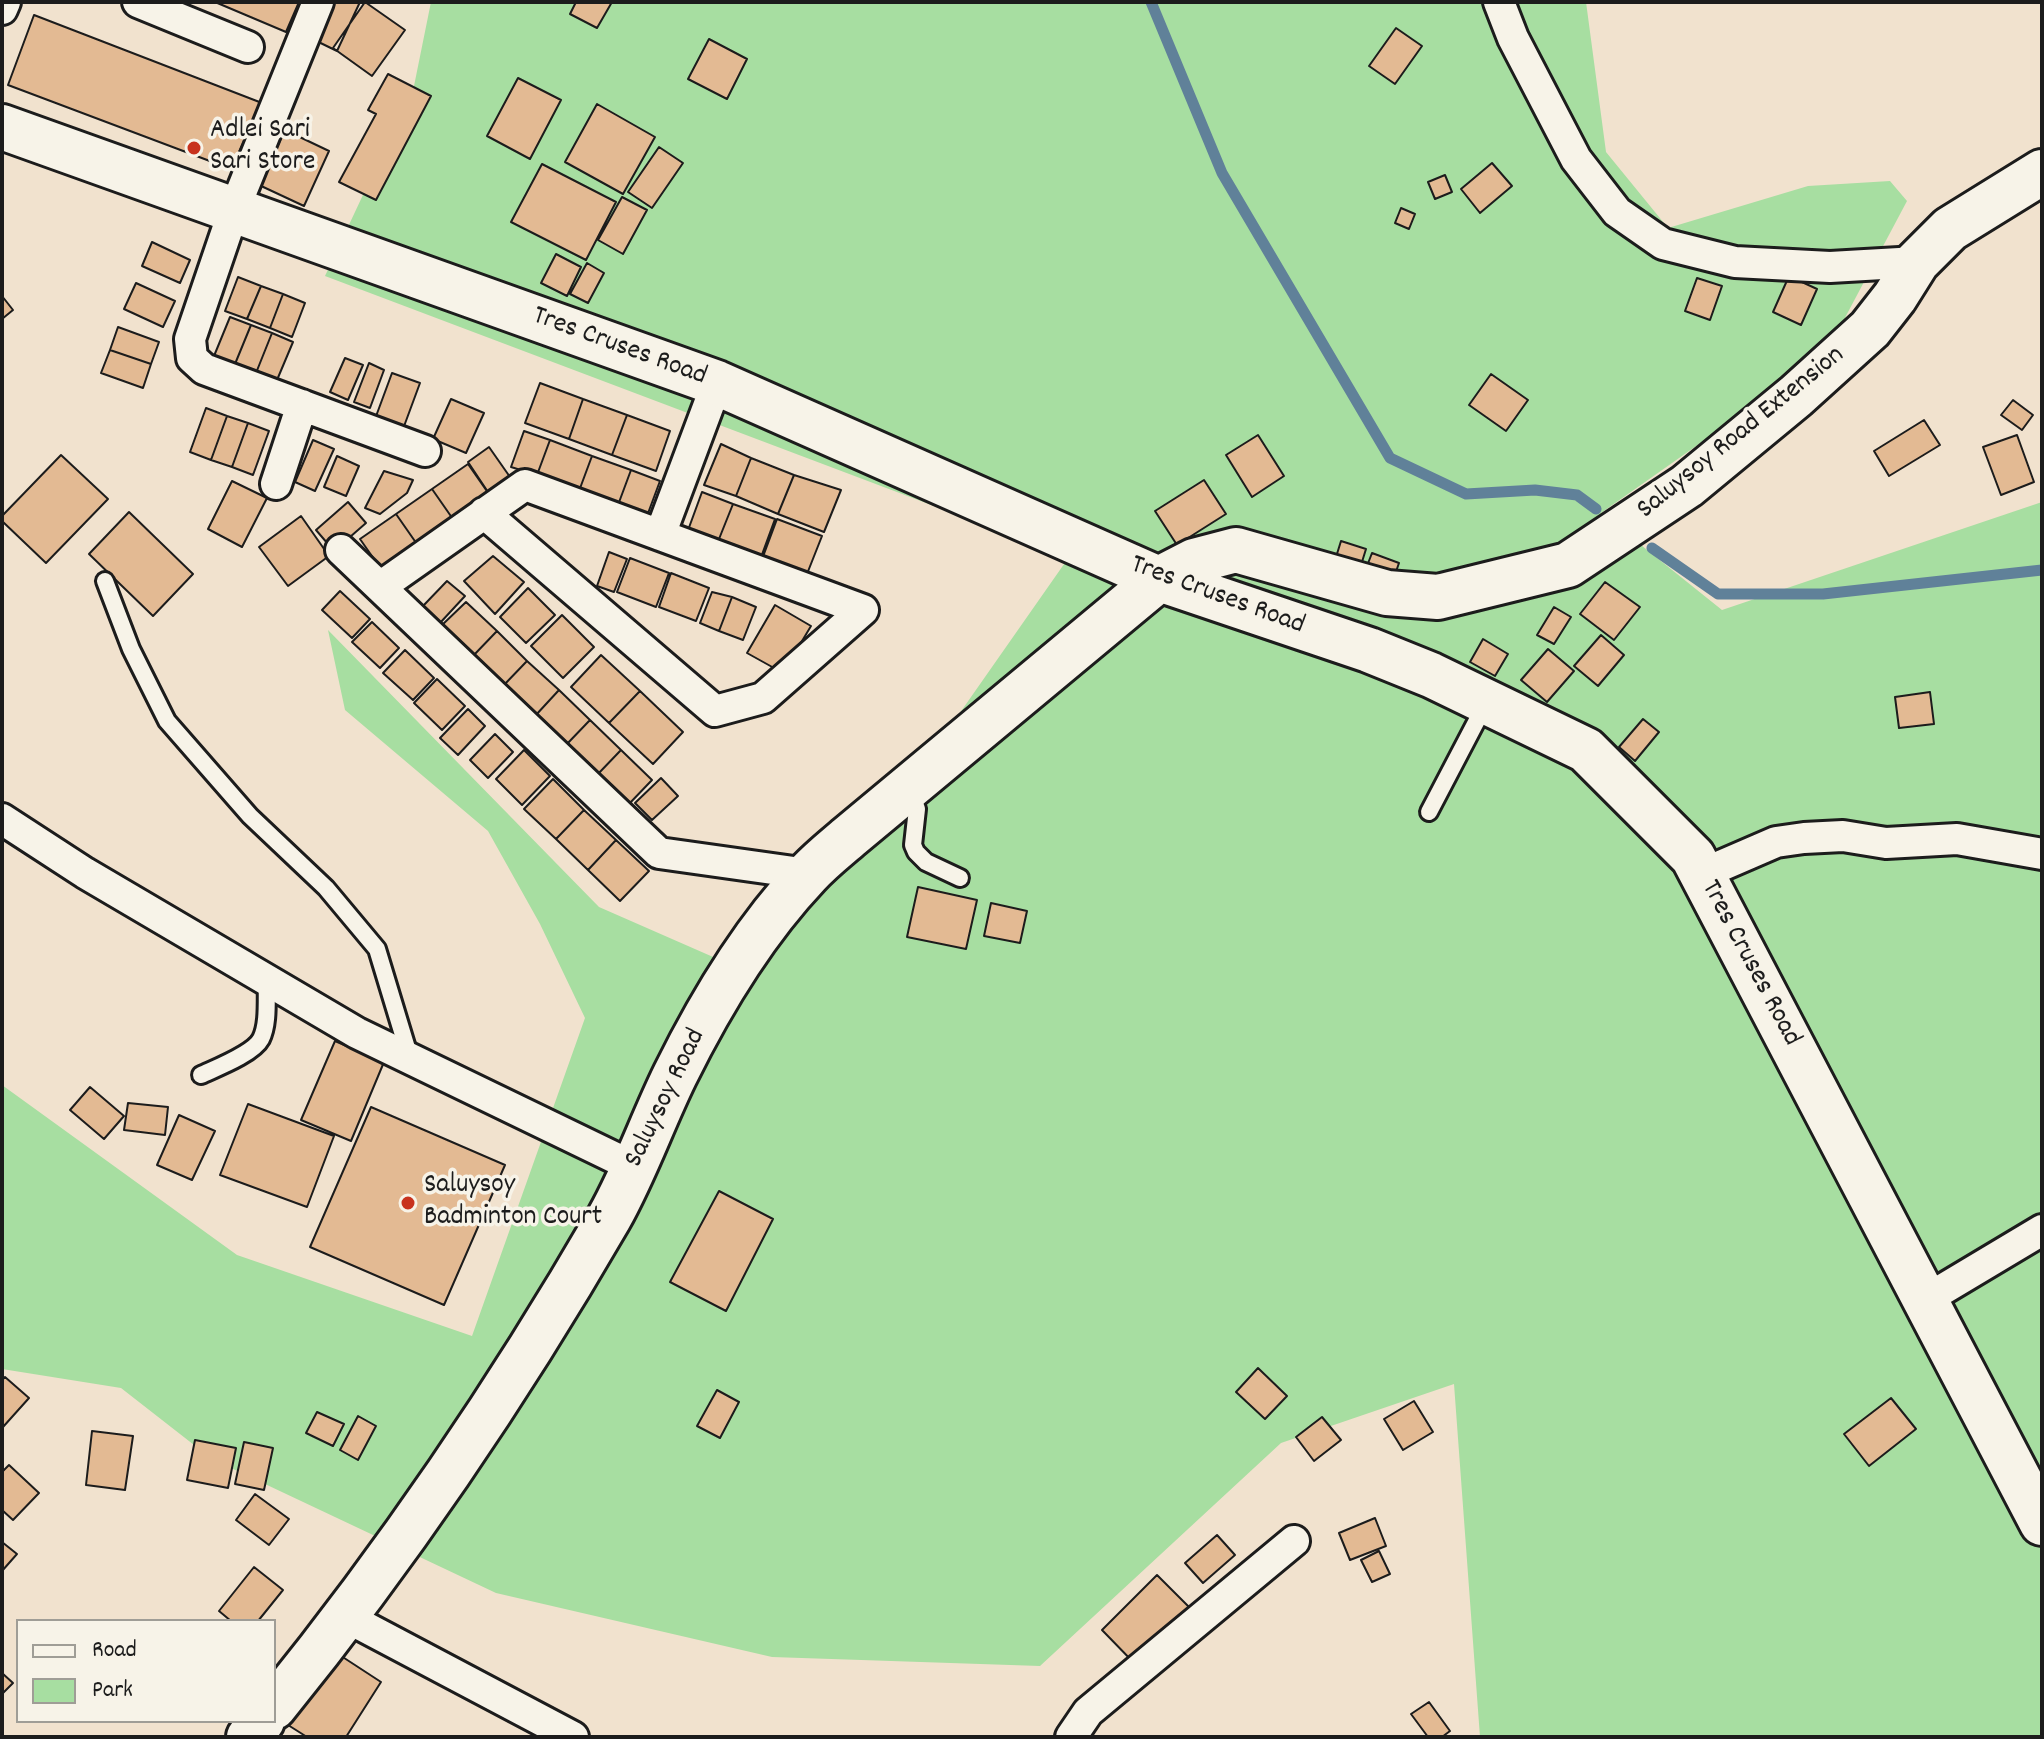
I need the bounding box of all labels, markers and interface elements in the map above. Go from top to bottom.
place label: Adlei Sari Sari Store [210,115,315,181]
marker: Adlei Sari Sari Store [185,139,203,157]
street label: Tres Cruses Road [527,301,711,395]
street label: Saluysoy Road Extension [1631,340,1853,528]
street label: Tres Cruses Road [1125,550,1309,644]
street label: Tres Cruses Road [1691,875,1807,1053]
street label: Saluysoy Road [619,1024,715,1174]
place label: Saluysoy Badminton Court [424,1170,602,1236]
marker: Saluysoy Badminton Court [399,1194,417,1212]
legend [16,1619,276,1723]
text: Road [92,1634,137,1668]
text: Park [92,1674,133,1708]

